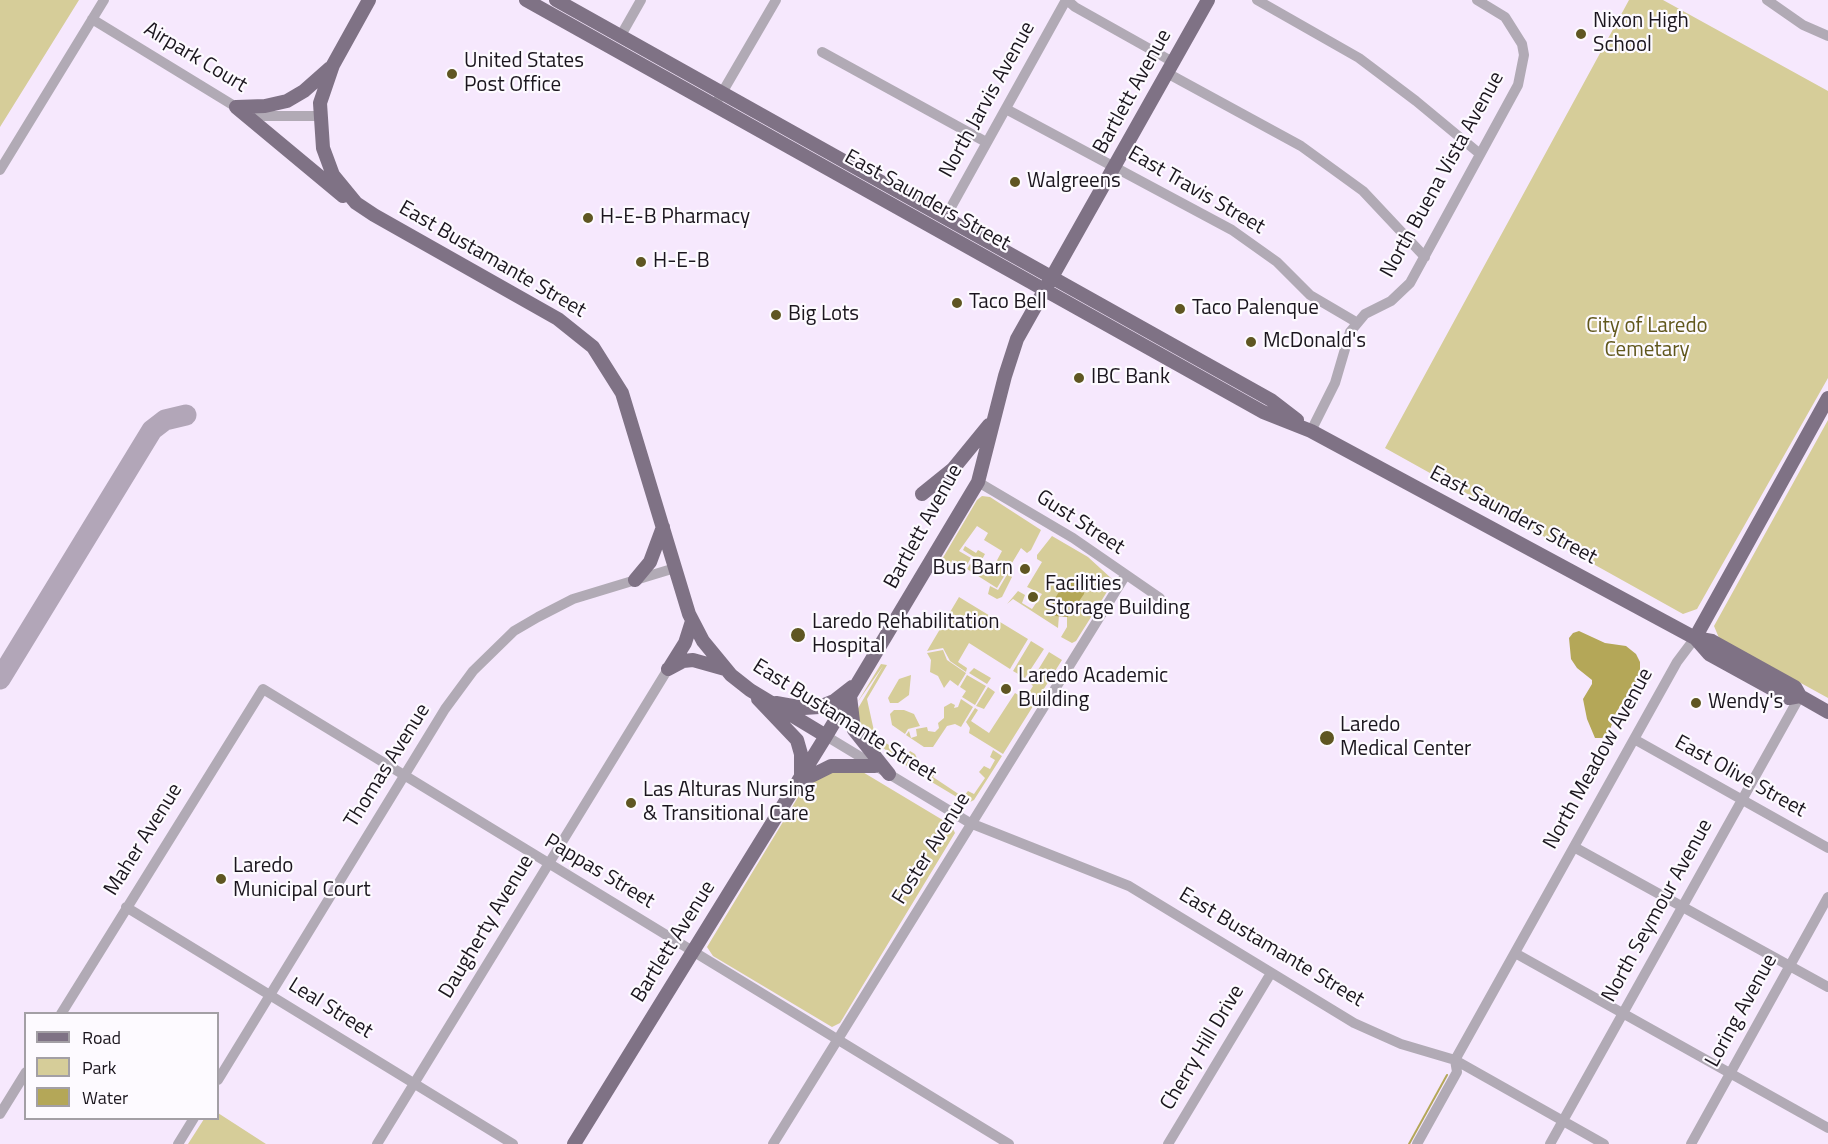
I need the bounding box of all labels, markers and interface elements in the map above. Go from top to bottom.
place label: Nixon High School [1593,9,1689,59]
street label: Airpark Court [139,17,251,99]
street label: North Jarvis Avenue [935,18,1041,182]
street label: Bartlett Avenue [1088,25,1178,159]
marker: Nixon High School [1574,27,1588,41]
place label: United States Post Office [464,49,584,99]
marker: United States Post Office [445,67,459,81]
street label: North Buena Vista Avenue [1376,68,1510,282]
street label: East Travis Street [1123,142,1269,240]
street label: East Saunders Street [840,145,1014,257]
place label: Walgreens [1027,169,1121,195]
marker: Walgreens [1008,175,1022,189]
street label: East Bustamante Street [394,196,590,324]
place label: H-E-B Pharmacy [600,205,750,231]
marker: H-E-B Pharmacy [581,211,595,225]
place label: H-E-B [653,249,710,275]
marker: H-E-B [634,255,648,269]
place label: Taco Bell [969,290,1047,316]
marker: Taco Bell [950,296,964,310]
place label: Taco Palenque [1192,296,1319,322]
place label: Big Lots [788,302,859,328]
marker: Taco Palenque [1173,302,1187,316]
marker: Big Lots [769,308,783,322]
park label: City of Laredo Cemetary [1586,314,1708,364]
place label: McDonald's [1263,329,1366,355]
marker: McDonald's [1244,335,1258,349]
place label: IBC Bank [1091,365,1170,391]
marker: IBC Bank [1072,371,1086,385]
street label: Bartlett Avenue [879,460,969,594]
street label: East Saunders Street [1425,461,1601,571]
street label: Gust Street [1031,485,1129,561]
place label: Bus Barn [933,556,1013,582]
marker: Bus Barn [1018,562,1032,576]
place label: Facilities Storage Building [1045,572,1190,622]
marker: Facilities Storage Building [1026,590,1040,604]
place label: Laredo Rehabilitation Hospital [812,610,1000,660]
marker: Laredo Rehabilitation Hospital [789,626,807,644]
street label: East Bustamante Street [748,654,940,788]
place label: Laredo Academic Building [1018,664,1168,714]
street label: North Meadow Avenue [1539,664,1659,854]
marker: Laredo Academic Building [999,682,1013,696]
place label: Wendy's [1708,690,1783,716]
marker: Wendy's [1689,696,1703,710]
street label: Thomas Avenue [340,699,436,833]
place label: Laredo Medical Center [1340,713,1471,763]
marker: Laredo Medical Center [1318,729,1336,747]
street label: East Olive Street [1670,730,1810,824]
place label: Las Alturas Nursing & Transitional Care [643,778,815,828]
street label: Maher Avenue [100,779,188,901]
street label: Foster Avenue [888,788,976,910]
marker: Las Alturas Nursing & Transitional Care [624,796,638,810]
street label: North Seymour Avenue [1597,815,1719,1007]
street label: Pappas Street [539,829,659,915]
street label: Daugherty Avenue [434,851,540,1003]
place label: Laredo Municipal Court [233,854,371,904]
marker: Laredo Municipal Court [214,872,228,886]
street label: Bartlett Avenue [627,877,721,1007]
street label: East Bustamante Street [1174,883,1368,1013]
street label: Loring Avenue [1701,950,1783,1072]
street label: Leal Street [283,973,377,1045]
street label: Cherry Hill Drive [1156,981,1250,1115]
legend [24,1012,219,1120]
text: Road [82,1024,121,1051]
text: Park [82,1054,116,1081]
text: Water [82,1084,128,1111]

